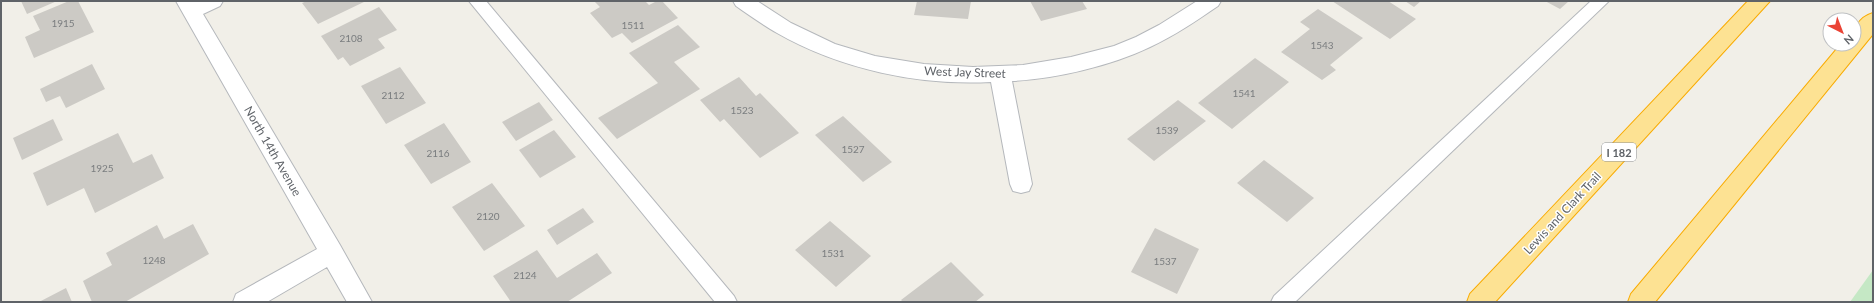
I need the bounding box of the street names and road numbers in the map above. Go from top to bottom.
street label: West Jay Street [924,63,1007,81]
street label: North 14th Avenue [241,103,305,199]
road number: I 182 [1602,143,1636,161]
street label: Lewis and Clark Trail [1520,169,1604,257]

